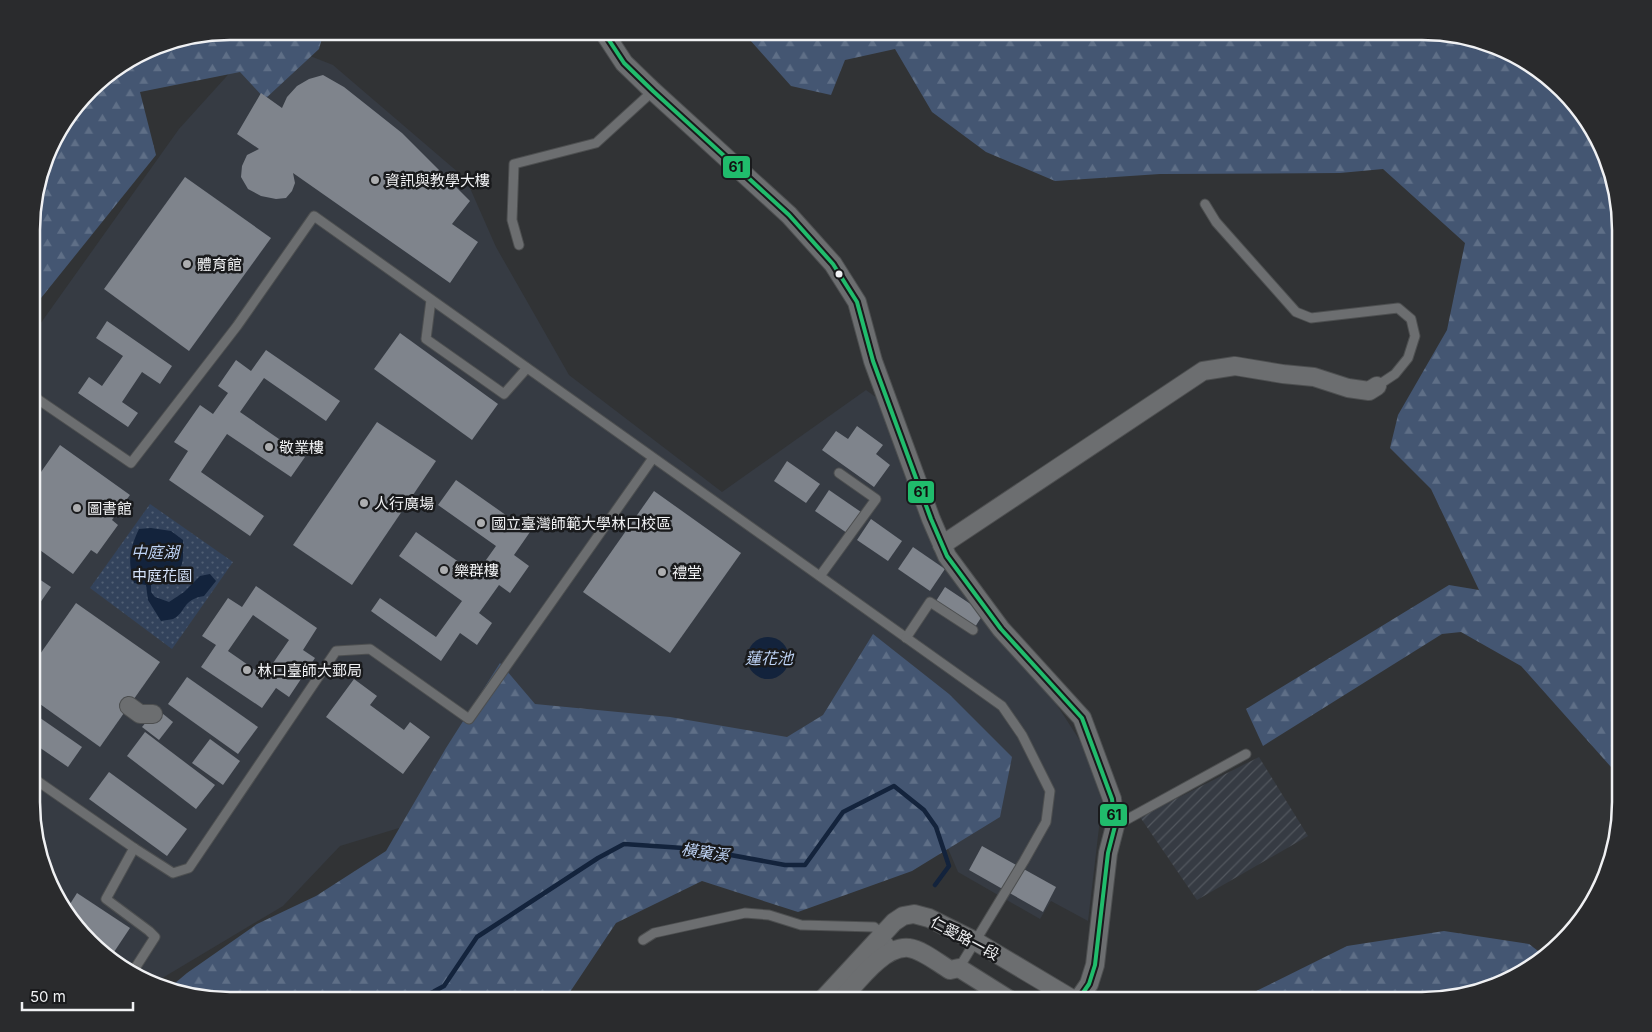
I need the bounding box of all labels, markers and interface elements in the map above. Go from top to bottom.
line badge: 61 [722,155,751,179]
text: 61 [728,158,744,175]
place label: 資訊與教學大樓 [385,171,490,190]
marker: 資訊與教學大樓 [369,174,381,186]
place label: 體育館 [197,255,242,274]
marker: 體育館 [181,258,193,270]
unlabelled marker [834,269,844,279]
place label: 敬業樓 [279,438,324,457]
marker: 敬業樓 [263,441,275,453]
line badge: 61 [907,480,935,504]
text: 61 [913,483,929,500]
place label: 人行廣場 [374,494,434,513]
marker: 人行廣場 [358,497,370,509]
place label: 圖書館 [87,499,132,518]
marker: 圖書館 [71,502,83,514]
place label: 國立臺灣師範大學林口校區 [491,514,671,533]
marker: 國立臺灣師範大學林口校區 [475,517,487,529]
water label: 中庭湖 [131,542,182,562]
place label: 樂群樓 [454,561,499,580]
place label: 禮堂 [672,563,702,582]
marker: 樂群樓 [438,564,450,576]
park label: 中庭花園 [132,566,192,585]
marker: 禮堂 [656,566,668,578]
water label: 蓮花池 [745,648,795,668]
place label: 林口臺師大郵局 [257,661,362,680]
marker: 林口臺師大郵局 [241,664,253,676]
line badge: 61 [1099,803,1128,827]
text: 61 [1106,806,1122,823]
water label: 橫窠溪 [680,839,732,866]
street label: 仁愛路一段 [927,912,1003,964]
scale bar [22,980,134,1012]
text: 50 m [30,987,66,1006]

